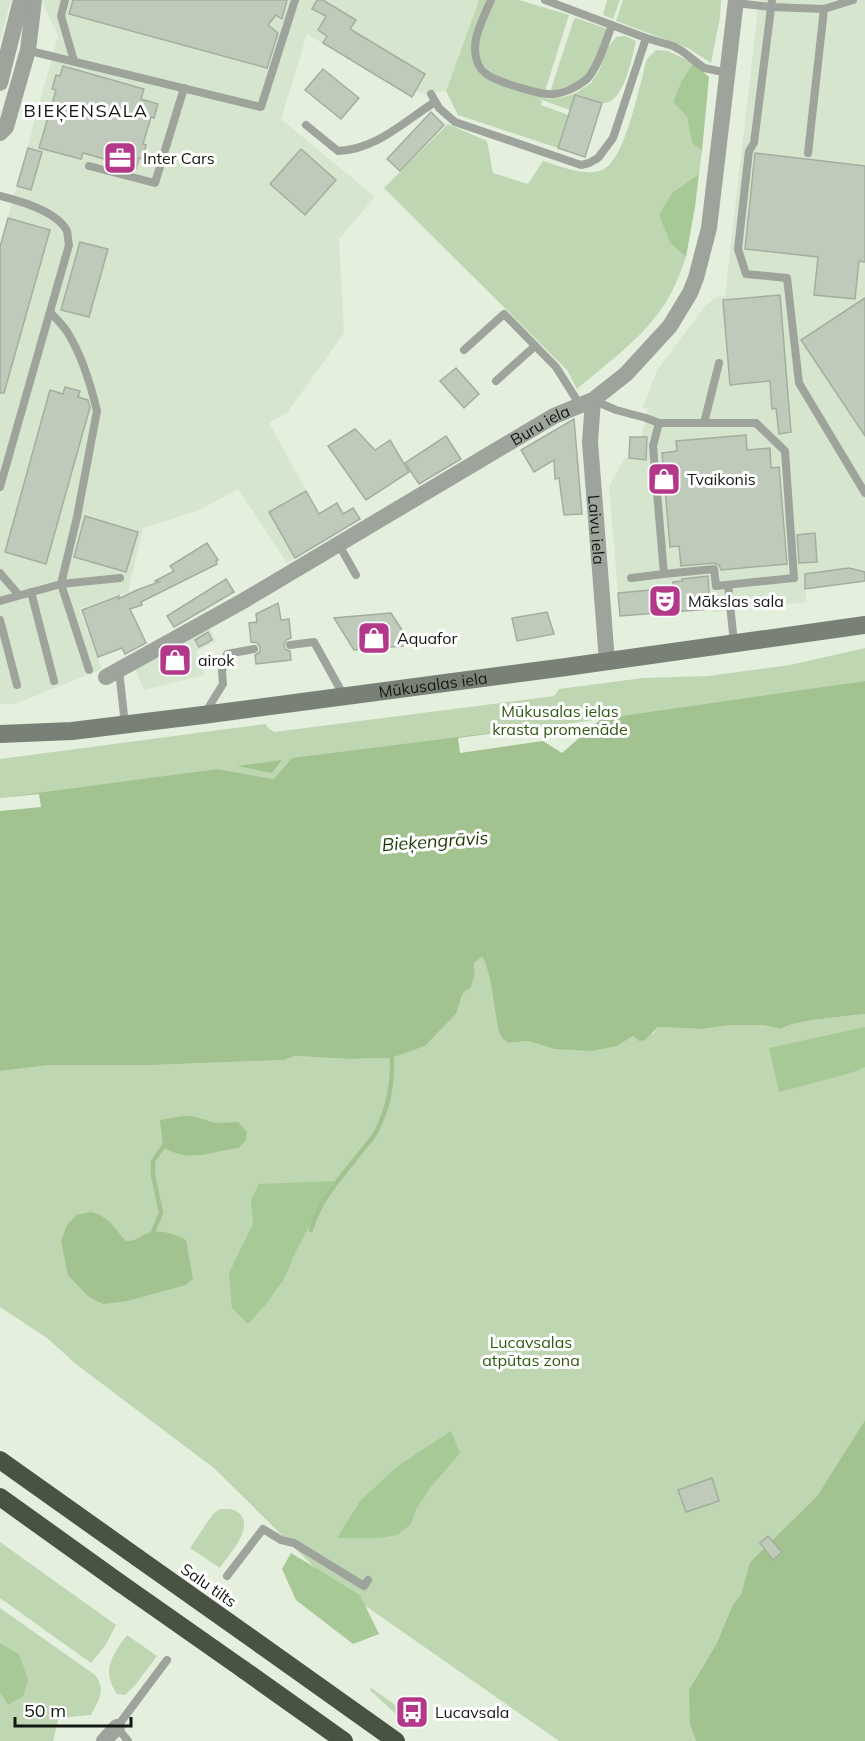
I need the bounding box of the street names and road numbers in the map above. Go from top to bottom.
street label: Buru iela [507,401,573,450]
street label: Laivu iela [584,494,609,565]
street label: Mūkusalas iela [377,668,489,702]
street label: Salu tilts [177,1559,241,1611]

